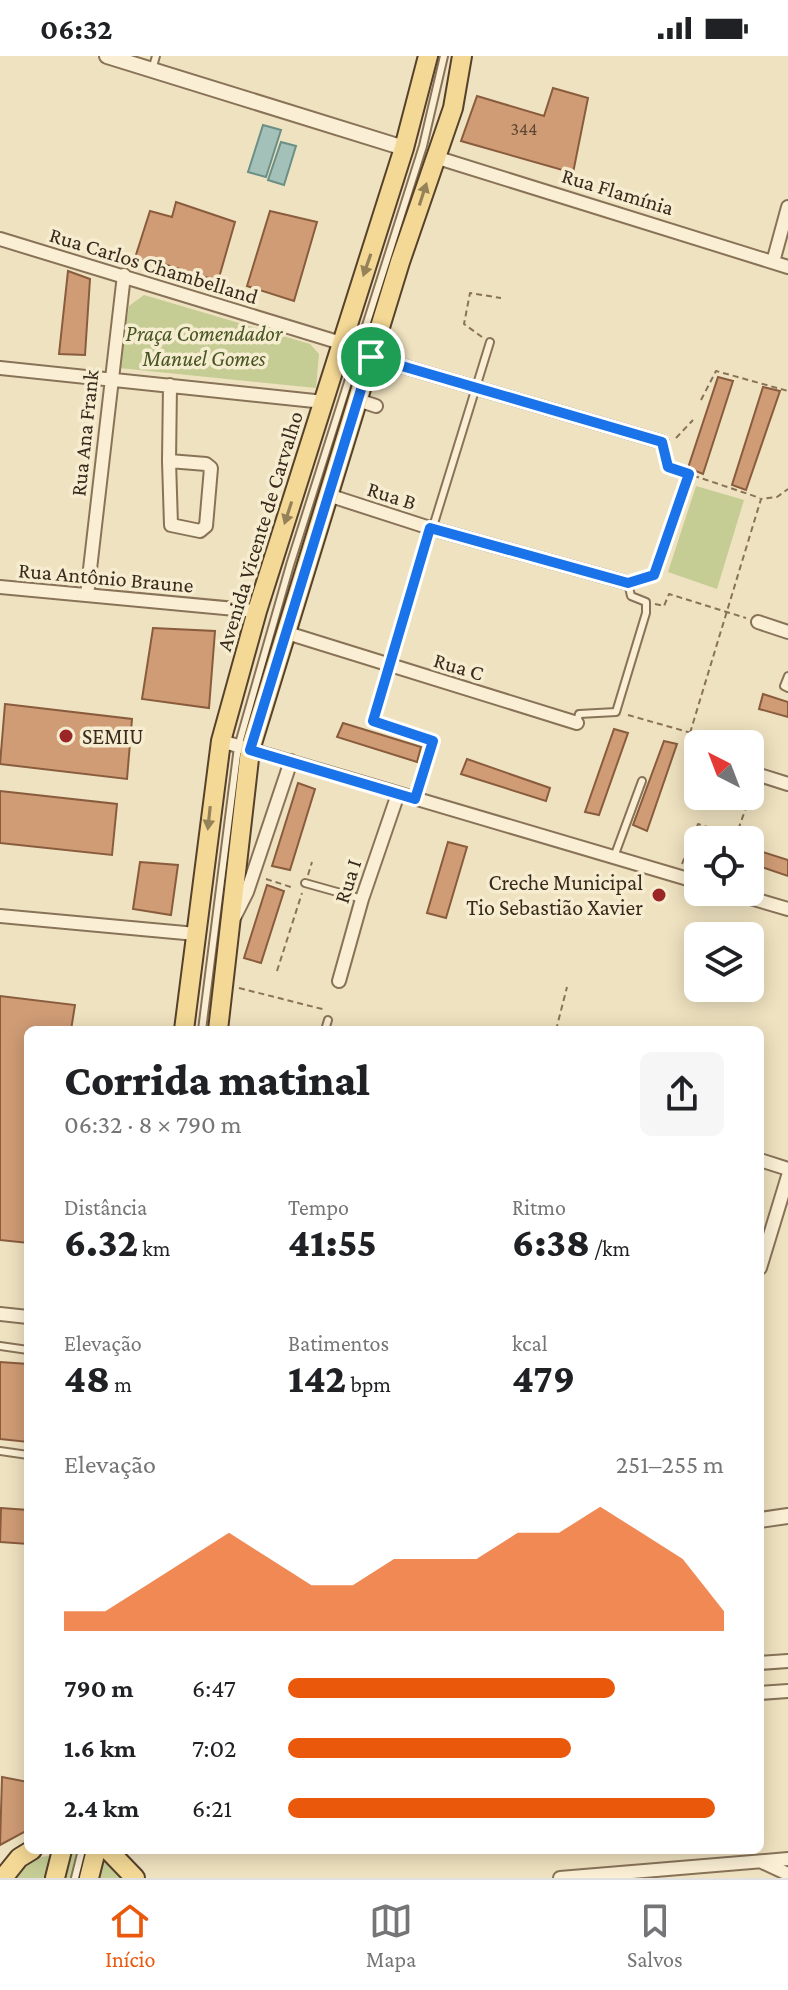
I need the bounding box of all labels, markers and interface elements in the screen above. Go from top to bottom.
text: 06:32 [40,12,113,45]
house number: 344 [511,119,537,139]
street label: Rua Flamínia [559,163,677,220]
one-way arrow [418,182,430,206]
street label: Rua Carlos Chambelland [47,222,262,309]
one-way arrow [360,253,372,277]
park label: Praça Comendador Manuel Gomes [126,321,284,371]
pin [337,323,405,391]
icon: arrive [349,335,393,379]
street label: Rua Ana Frank [65,368,104,498]
street label: Avenida Vicente de Carvalho [211,408,308,654]
street label: Rua B [364,476,419,515]
one-way arrow [282,501,294,525]
street label: Rua Antônio Braune [17,557,195,598]
street label: Rua C [431,647,487,686]
place label: SEMIU [82,724,143,749]
marker: SEMIU [57,727,75,745]
north arrow [684,730,764,810]
map controls [684,730,764,1002]
one-way arrow [202,806,215,831]
button: locate [684,826,764,906]
street label: Rua I [329,856,366,906]
place label: Creche Municipal Tio Sebastião Xavier [466,870,643,920]
marker: Creche Municipal Tio Sebastião Xavier [650,886,668,904]
button: layers [684,922,764,1002]
button: share [640,1052,724,1136]
text: Corrida matinal [64,1056,370,1104]
text: 06:32 · 8 × 790 m [64,1110,242,1139]
text: Distância [64,1195,147,1220]
text: Tempo [288,1195,349,1220]
text: Ritmo [512,1195,566,1220]
text: 6.32 [64,1220,138,1265]
text: 41:55 [288,1220,377,1265]
text: 6:38 [512,1220,590,1265]
text: km [138,1236,171,1261]
text: /km [590,1236,630,1261]
text: Elevação [64,1331,142,1356]
text: Batimentos [288,1331,389,1356]
text: kcal [512,1331,547,1356]
text: 48 [64,1356,110,1401]
text: 142 [288,1356,346,1401]
text: 479 [512,1356,575,1401]
text: m [110,1372,132,1397]
text: bpm [346,1372,391,1397]
text: Elevação [64,1450,156,1479]
text: 251–255 m [616,1450,724,1479]
text: 790 m [64,1674,134,1703]
text: 6:47 [192,1674,236,1703]
text: 1.6 km [64,1734,136,1763]
text: 7:02 [192,1734,236,1763]
text: 2.4 km [64,1794,139,1823]
text: 6:21 [192,1794,232,1823]
tab: Início [105,1899,155,1972]
tab: Mapa [366,1899,416,1972]
tab: Salvos [627,1899,683,1972]

